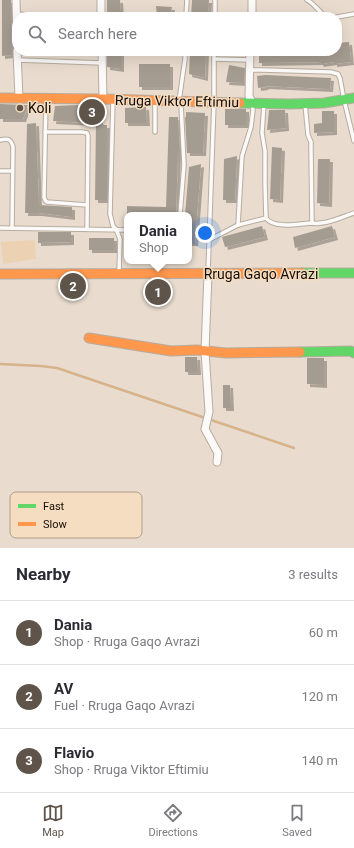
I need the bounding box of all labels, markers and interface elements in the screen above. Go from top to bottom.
search box [12,12,342,56]
icon: search [26,23,48,45]
text: Search here [58,25,137,43]
street label: Rruga Viktor Eftimiu [115,92,239,110]
pin: 3 [79,97,105,127]
place label: Koli [28,100,51,116]
marker: Koli [15,103,25,113]
popup [124,212,192,264]
text: Dania [139,222,177,240]
your location [195,223,215,243]
text: Shop [139,240,169,255]
street label: Rruga Gaqo Avrazi [204,266,318,282]
pin: 2 [60,271,86,301]
pin: 1 [145,277,171,307]
legend [10,492,142,538]
text: Fast [43,500,65,513]
text: Slow [43,518,67,531]
text: Nearby [16,564,71,584]
text: 3 results [288,567,338,582]
text: Dania [54,616,92,634]
text: 1 [25,625,33,640]
text: 60 m [309,625,338,640]
text: Shop · Rruga Gaqo Avrazi [54,634,200,649]
text: AV [54,680,73,698]
text: 2 [25,689,33,704]
text: 120 m [301,689,338,704]
text: Fuel · Rruga Gaqo Avrazi [54,698,195,713]
text: Flavio [54,744,94,762]
text: 3 [25,753,33,768]
text: 140 m [301,753,338,768]
text: Shop · Rruga Viktor Eftimiu [54,762,209,777]
tab: Map [42,802,64,839]
tab: Directions [148,802,198,839]
tab: Saved [282,802,312,839]

